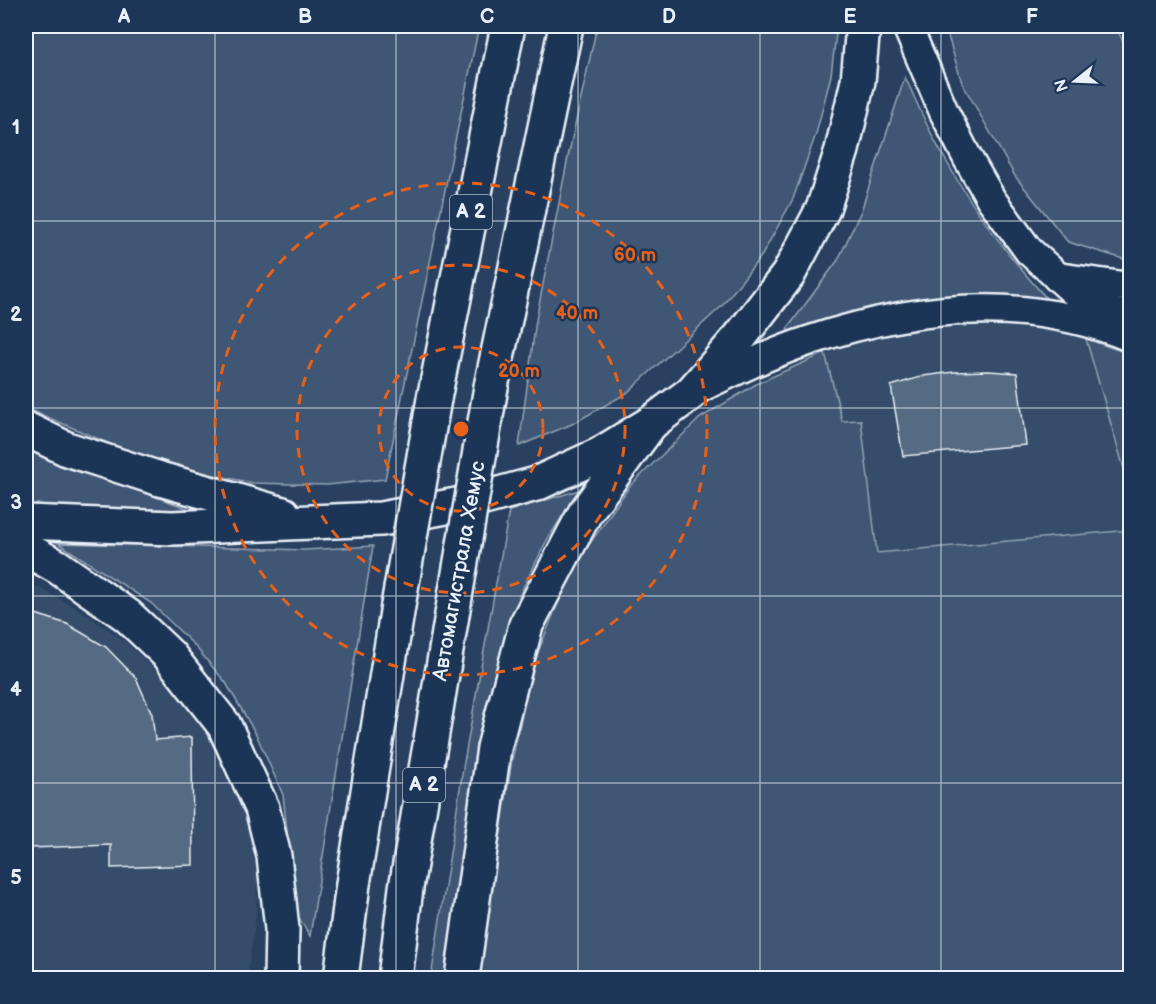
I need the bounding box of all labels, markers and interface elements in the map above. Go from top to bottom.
text: A [117,5,131,29]
text: B [298,5,312,29]
text: C [480,5,494,29]
text: D [662,5,676,29]
text: E [844,5,857,29]
text: F [1026,5,1038,29]
north arrow [1045,51,1105,111]
text: N [1051,77,1073,94]
text: 1 [12,116,20,140]
road number: A 2 [450,195,492,229]
text: 60 m [614,245,656,266]
text: 2 [10,303,22,327]
text: 40 m [556,303,598,324]
text: 20 m [498,361,540,382]
centre of rings [451,419,471,439]
street label: Автомагистрала Хемус [427,459,491,684]
text: 3 [10,491,22,515]
text: 4 [10,678,22,702]
road number: A 2 [403,768,445,802]
text: 5 [10,866,22,890]

